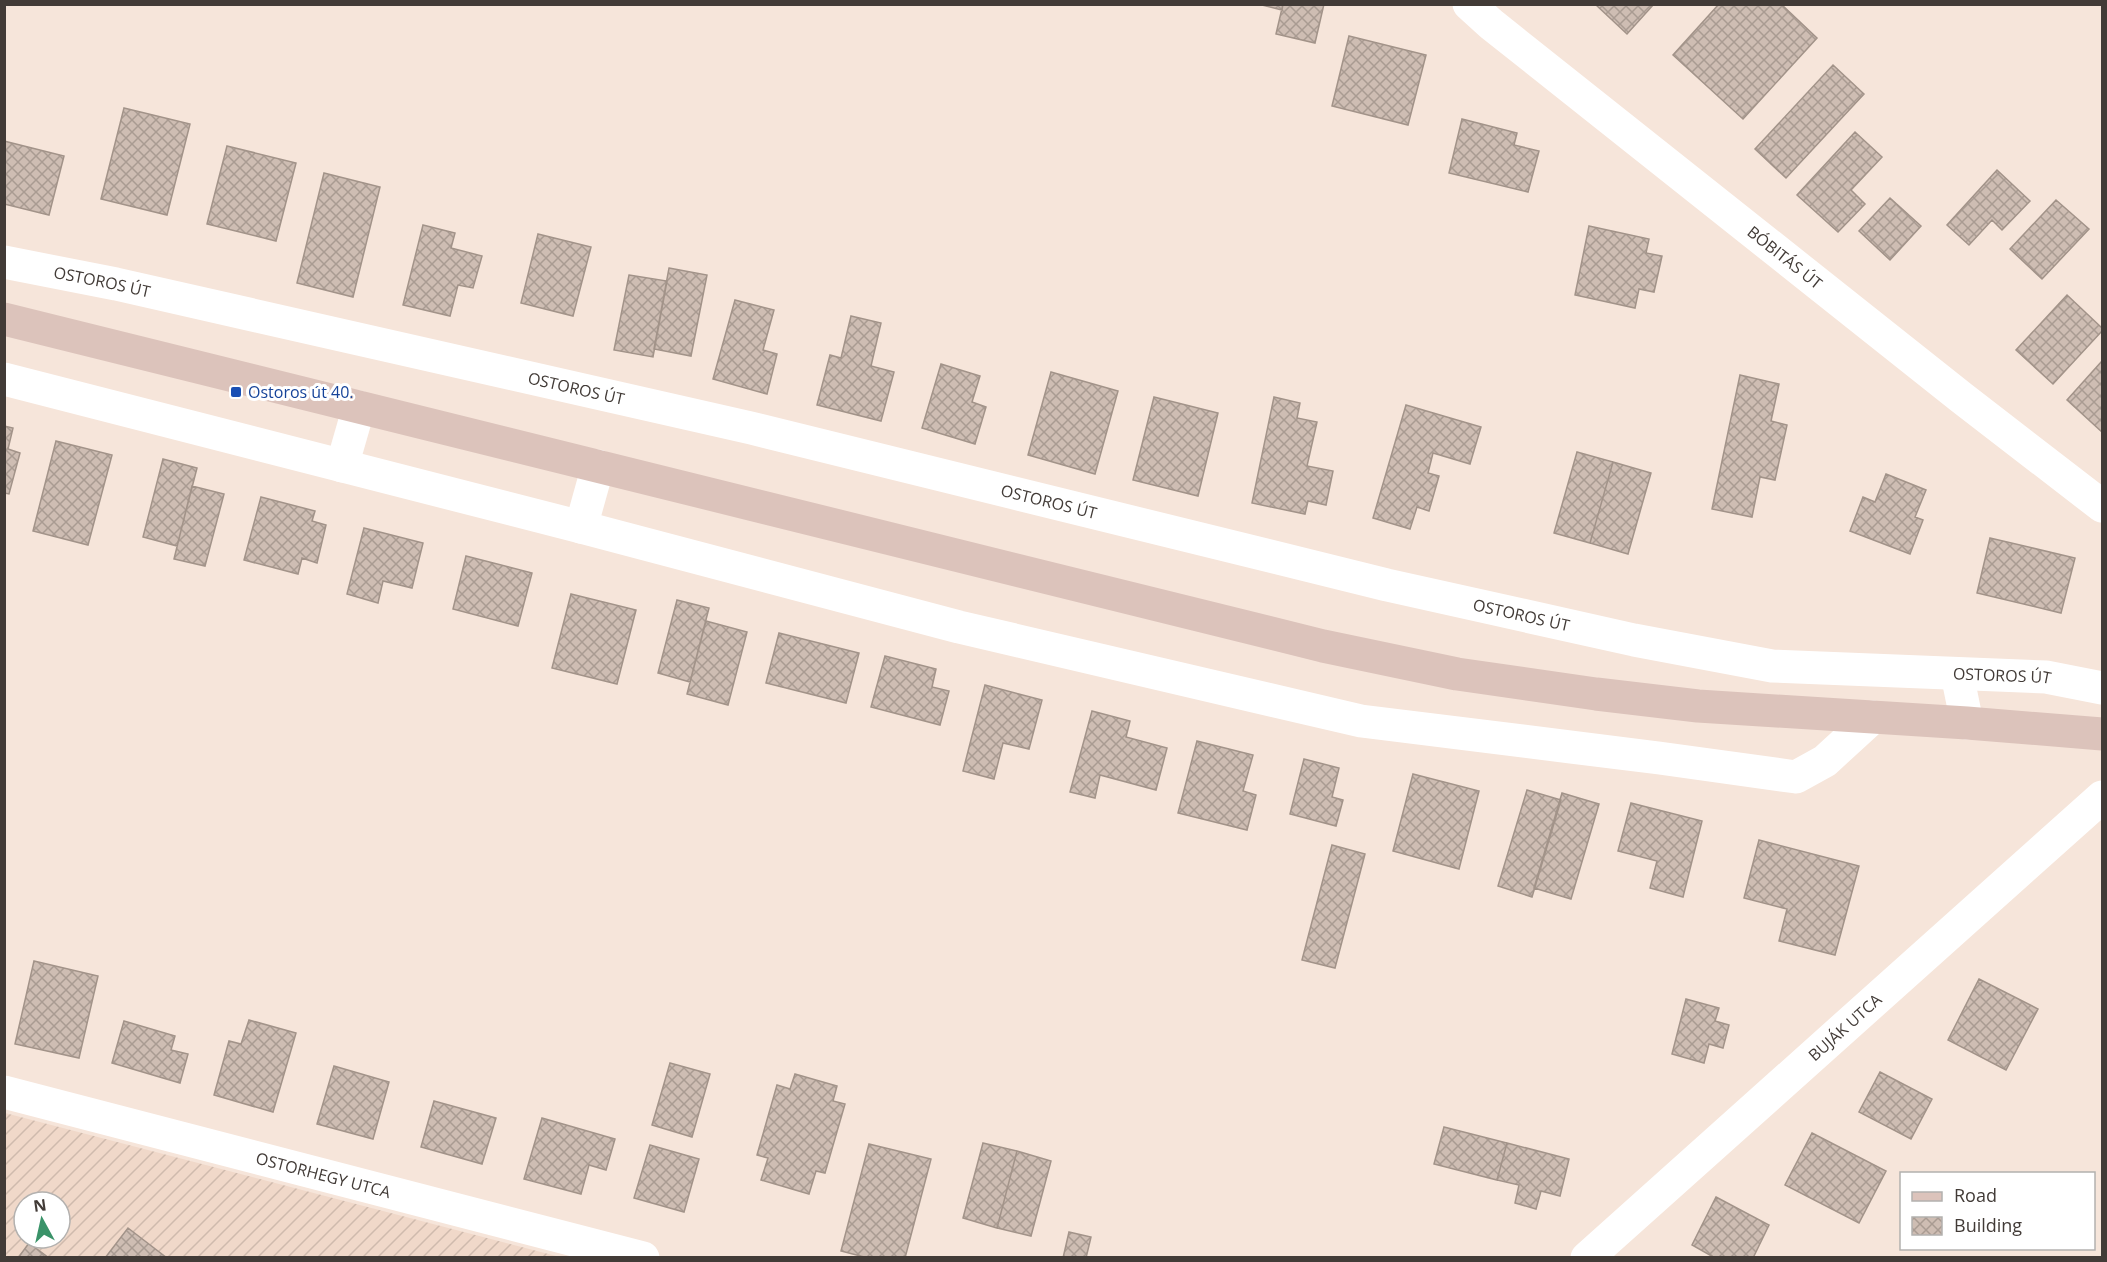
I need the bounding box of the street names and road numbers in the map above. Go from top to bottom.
street label: BÓBITÁS ÚT [1743,221,1827,294]
street label: OSTOROS ÚT [52,261,153,303]
street label: OSTOROS ÚT [526,367,627,410]
street label: OSTOROS ÚT [998,479,1099,524]
street label: OSTOROS ÚT [1471,594,1572,636]
street label: OSTOROS ÚT [1952,662,2053,689]
street label: BUJÁK UTCA [1804,988,1887,1066]
street label: OSTORHEGY UTCA [254,1147,394,1203]

